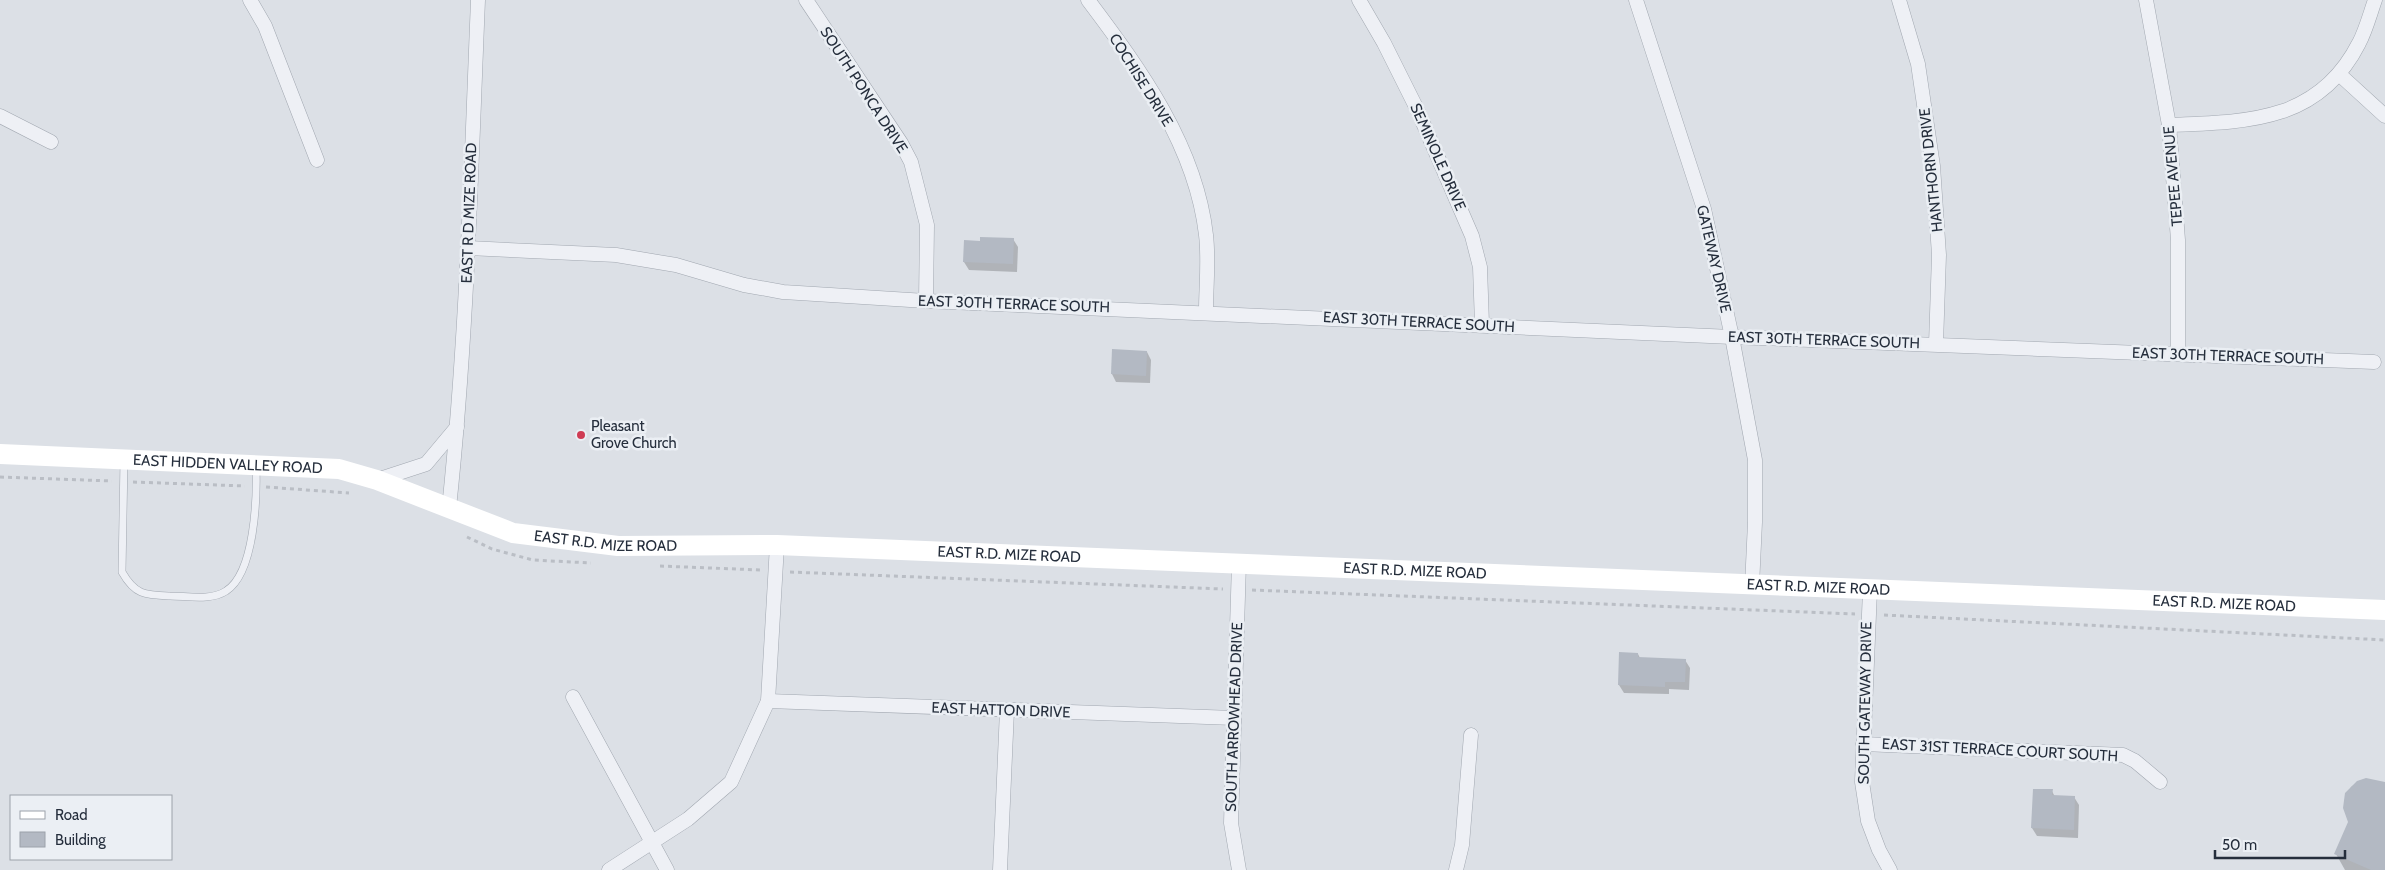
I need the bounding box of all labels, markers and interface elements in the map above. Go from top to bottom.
street label: SOUTH PONCA DRIVE [816,23,912,157]
street label: COCHISE DRIVE [1105,30,1177,130]
street label: SEMINOLE DRIVE [1406,101,1470,213]
street label: HANTHORN DRIVE [1916,107,1946,233]
street label: TEPEE AVENUE [2160,125,2186,227]
street label: EAST R D MIZE ROAD [458,142,480,284]
street label: GATEWAY DRIVE [1693,203,1735,315]
street label: EAST 30TH TERRACE SOUTH [918,292,1110,316]
street label: EAST 30TH TERRACE SOUTH [1323,308,1515,336]
street label: EAST 30TH TERRACE SOUTH [1728,328,1920,352]
street label: EAST 30TH TERRACE SOUTH [2132,344,2324,368]
place label: Pleasant Grove Church [591,417,677,452]
marker: Pleasant Grove Church [575,429,587,441]
street label: EAST HIDDEN VALLEY ROAD [133,451,323,477]
street label: EAST R.D. MIZE ROAD [533,527,677,555]
street label: EAST R.D. MIZE ROAD [937,542,1081,566]
street label: EAST R.D. MIZE ROAD [1343,559,1487,583]
street label: EAST R.D. MIZE ROAD [1746,575,1891,599]
street label: EAST R.D. MIZE ROAD [2152,592,2296,615]
street label: SOUTH GATEWAY DRIVE [1855,621,1875,785]
street label: SOUTH ARROWHEAD DRIVE [1222,622,1246,812]
street label: EAST HATTON DRIVE [931,699,1071,721]
street label: EAST 31ST TERRACE COURT SOUTH [1881,735,2119,765]
legend [10,795,172,860]
text: Road [55,806,88,824]
scale bar [2215,828,2345,860]
text: Building [55,831,106,849]
text: 50 m [2222,836,2257,854]

